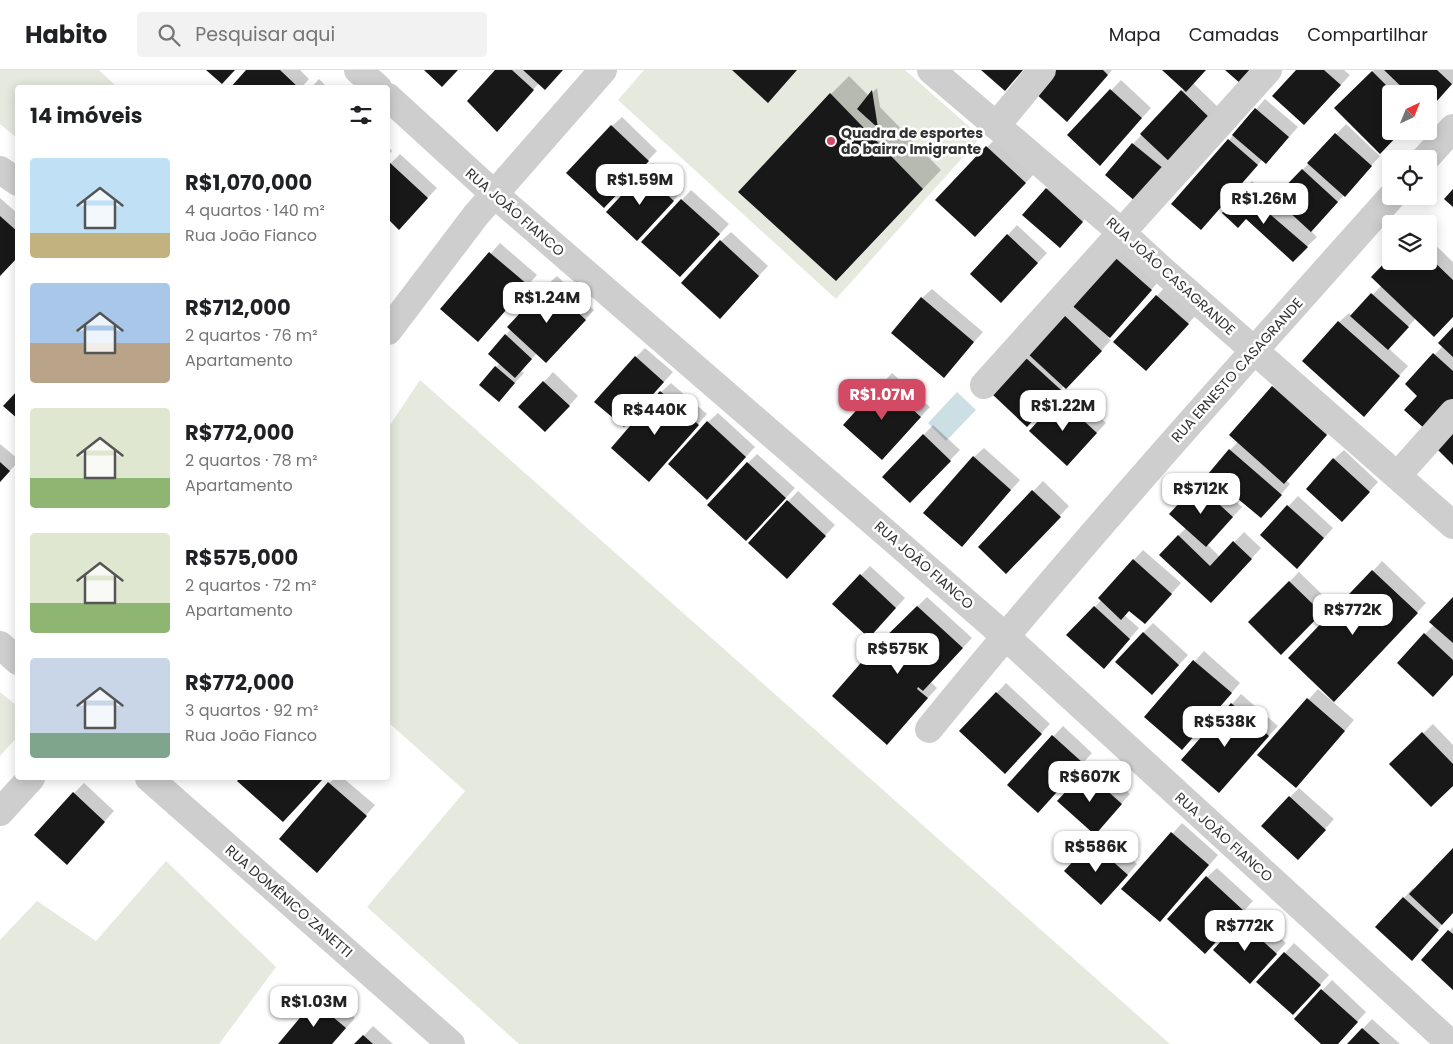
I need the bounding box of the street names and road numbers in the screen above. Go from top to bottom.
street label: RUA JOÃO FIANCO [461,163,569,261]
street label: RUA JOÃO CASAGRANDE [1102,213,1240,339]
street label: RUA ERNESTO CASAGRANDE [1167,293,1307,447]
street label: RUA JOÃO FIANCO [870,516,978,614]
street label: RUA JOÃO FIANCO [1171,788,1277,886]
street label: RUA DOMÊNICO ZANETTI [221,840,357,962]

